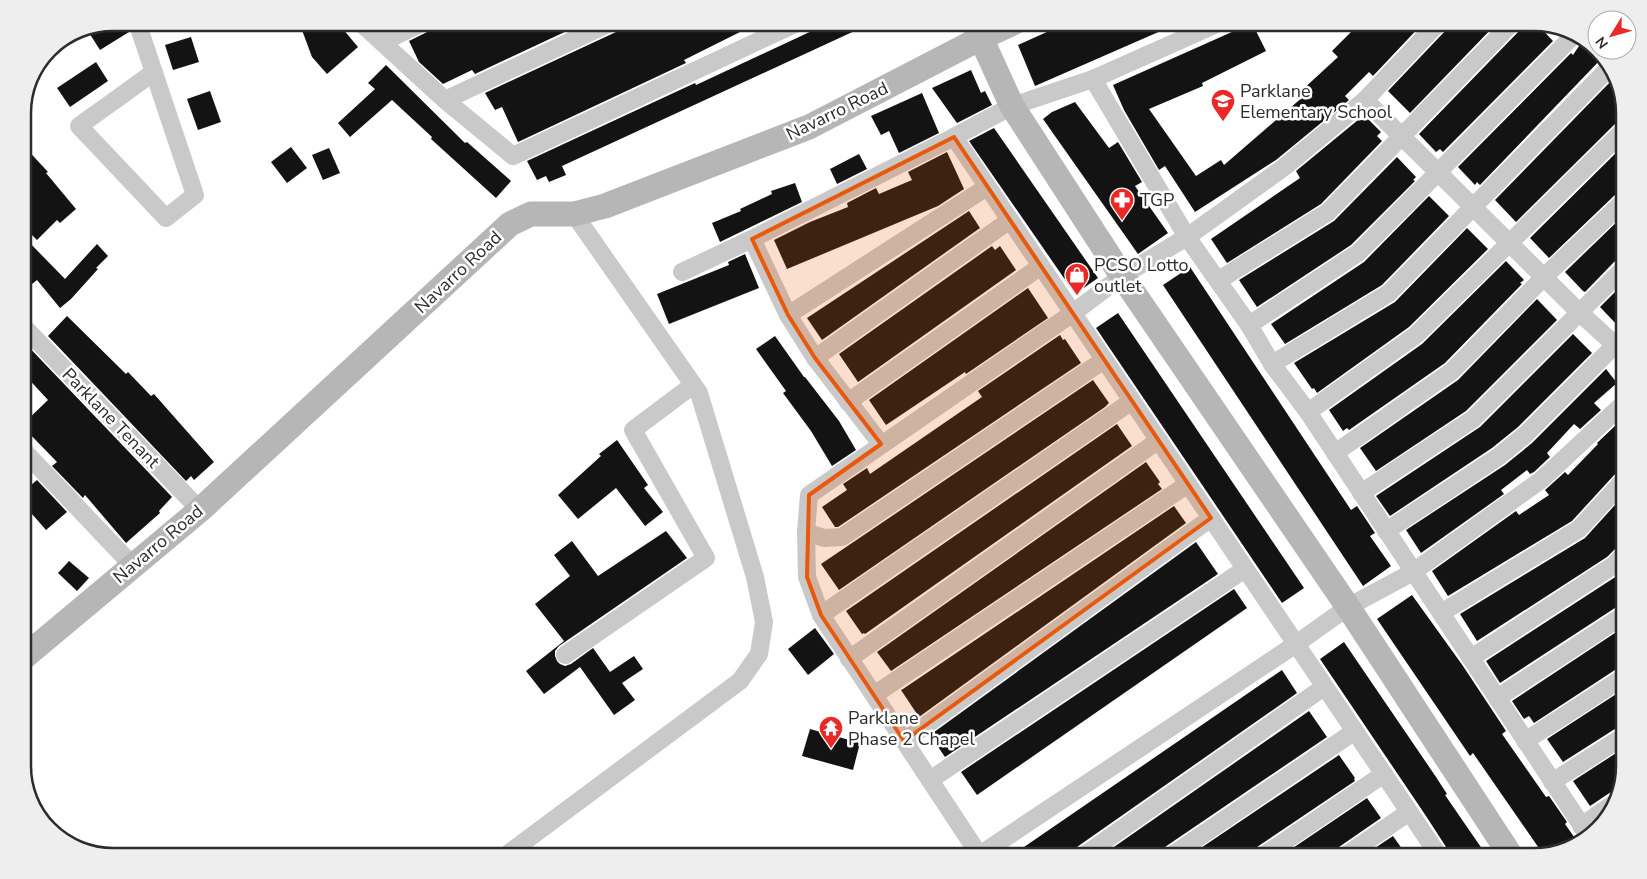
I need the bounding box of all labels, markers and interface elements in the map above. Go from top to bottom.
north arrow [1587,10,1637,60]
text: N [1591,33,1613,52]
street label: Navarro Road [782,76,892,146]
place label: Parklane Elementary School [1240,79,1393,124]
school or university icon: Parklane Elementary School [1210,88,1236,122]
pharmacy icon: TGP [1109,187,1135,221]
place label: TGP [1140,188,1175,212]
street label: Navarro Road [409,225,507,319]
place label: PCSO Lotto outlet [1094,253,1189,298]
shop icon: PCSO Lotto outlet [1064,262,1090,296]
street label: Parklane Tenant [57,363,165,474]
street label: Navarro Road [108,499,208,589]
place label: Parklane Phase 2 Chapel [848,706,975,751]
temple icon: Parklane Phase 2 Chapel [818,715,844,749]

